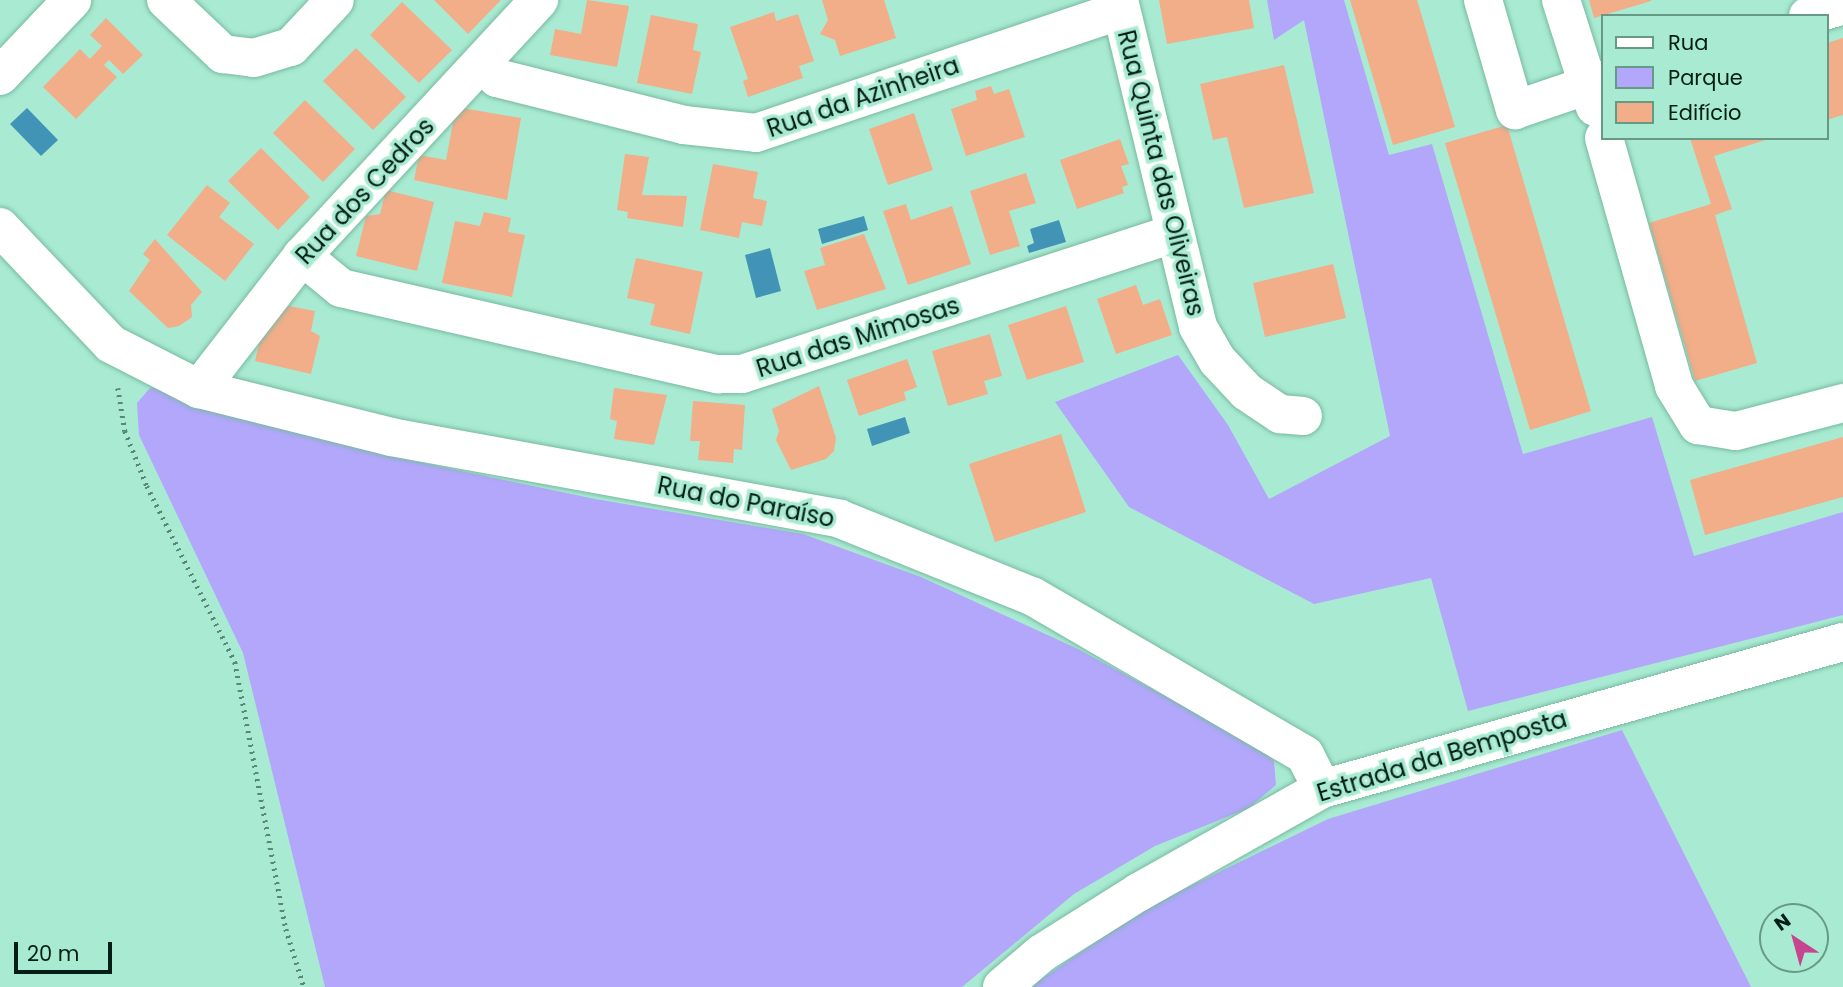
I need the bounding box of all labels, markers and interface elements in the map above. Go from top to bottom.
legend [1602,14,1829,140]
street label: Rua Quinta das Oliveiras [1112,27,1210,319]
text: Rua [1668,28,1708,57]
street label: Rua da Azinheira [763,51,963,143]
text: Parque [1668,63,1743,92]
text: Edifício [1668,98,1742,127]
street label: Rua dos Cedros [290,112,440,270]
street label: Rua das Mimosas [753,291,963,383]
street label: Rua do Paraíso [655,471,837,533]
street label: Estrada da Bemposta [1314,704,1570,808]
north arrow [1759,903,1829,973]
text: N [1769,907,1796,937]
scale bar [18,928,116,972]
text: 20 m [27,939,80,968]

